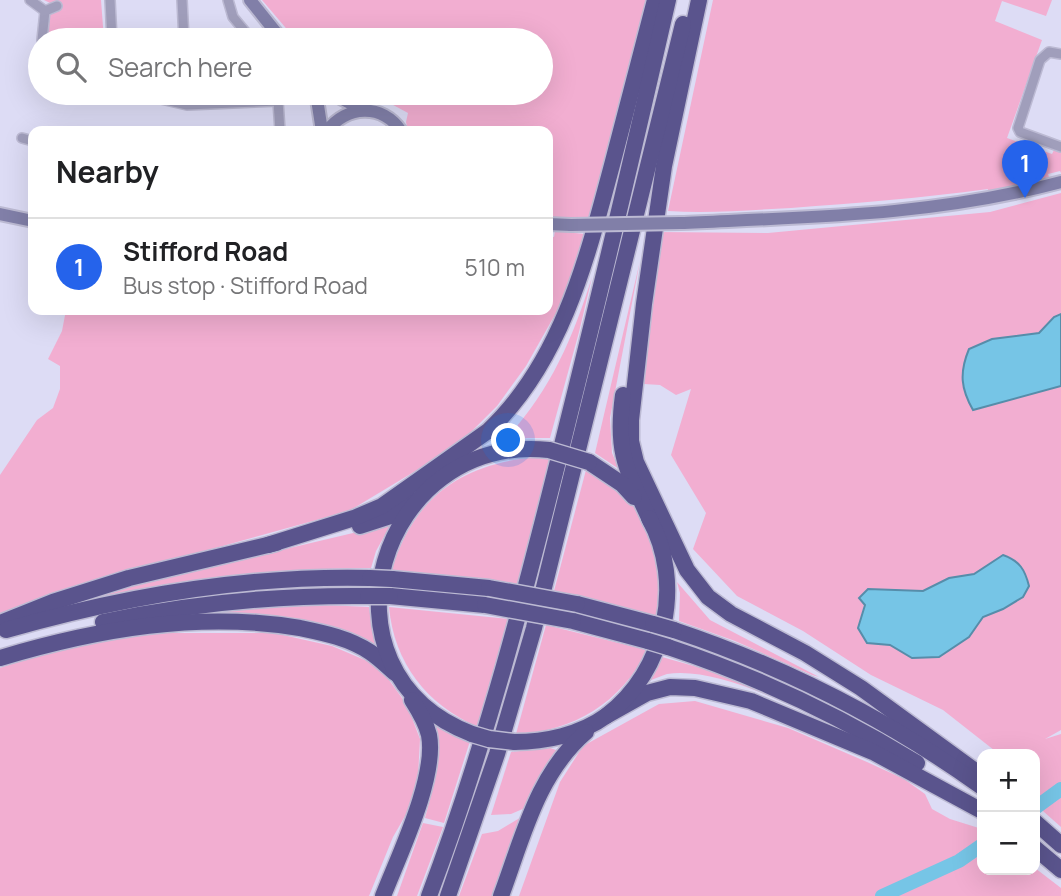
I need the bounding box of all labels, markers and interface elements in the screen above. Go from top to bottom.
search box [28,28,553,105]
icon: search [52,48,90,86]
text: Search here [108,49,253,85]
pin: 1 [1002,140,1048,198]
text: Nearby [56,151,159,192]
text: Stifford Road [123,233,288,269]
text: 1 [74,251,84,283]
text: 510 m [465,251,525,283]
text: Bus stop · Stifford Road [123,269,368,301]
your location [491,423,525,457]
map controls [977,749,1040,875]
button: + [977,749,1040,812]
button: − [977,812,1040,875]

